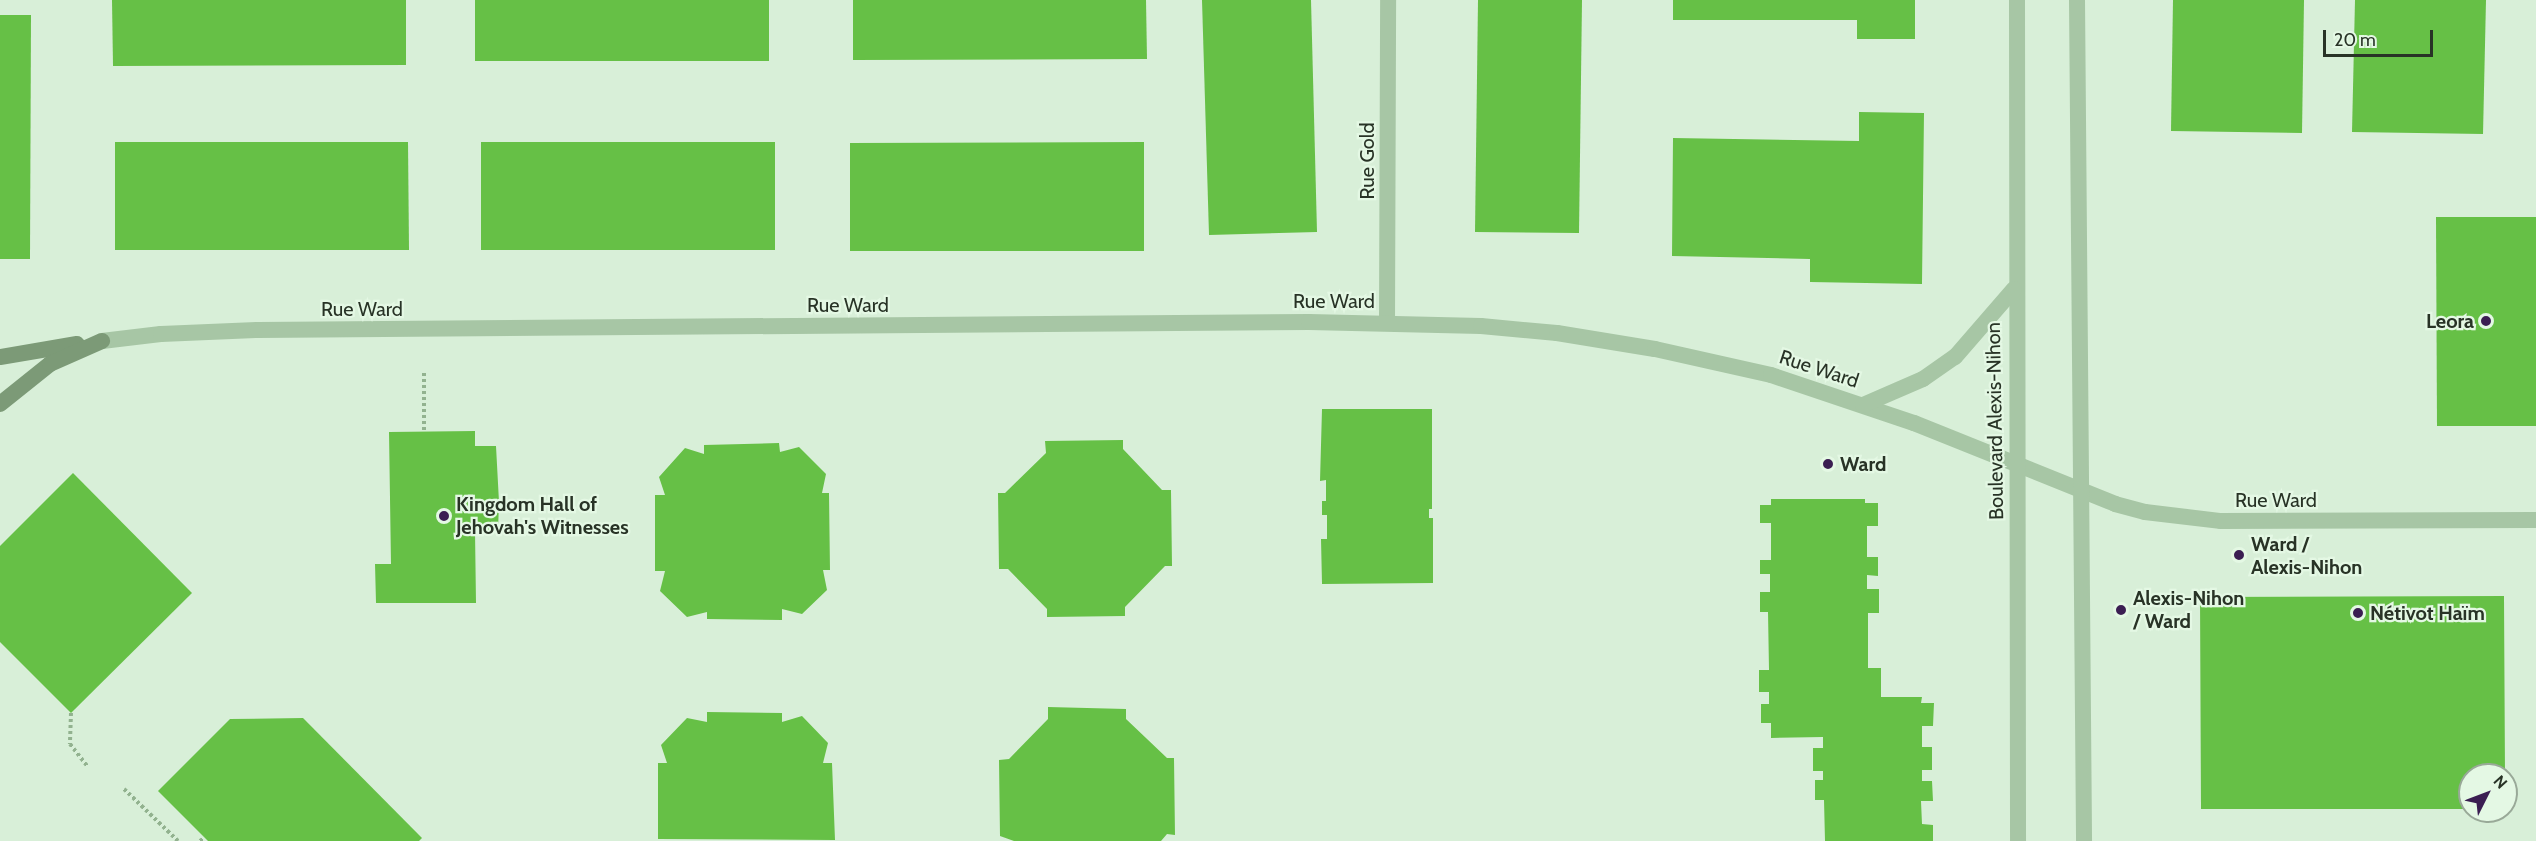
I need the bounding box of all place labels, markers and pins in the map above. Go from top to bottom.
place label: Leora [2426,309,2474,333]
marker: Leora [2479,314,2493,328]
place label: Ward [1840,452,1886,476]
marker: Ward [1821,457,1835,471]
place label: Kingdom Hall of Jehovah's Witnesses [456,492,629,539]
marker: Kingdom Hall of Jehovah's Witnesses [437,509,451,523]
place label: Ward / Alexis-Nihon [2251,532,2362,579]
marker: Ward / Alexis-Nihon [2232,548,2246,562]
place label: Alexis-Nihon / Ward [2133,586,2244,633]
place label: Nétivot Haïm [2370,601,2485,625]
marker: Alexis-Nihon / Ward [2114,603,2128,617]
marker: Nétivot Haïm [2351,606,2365,620]

